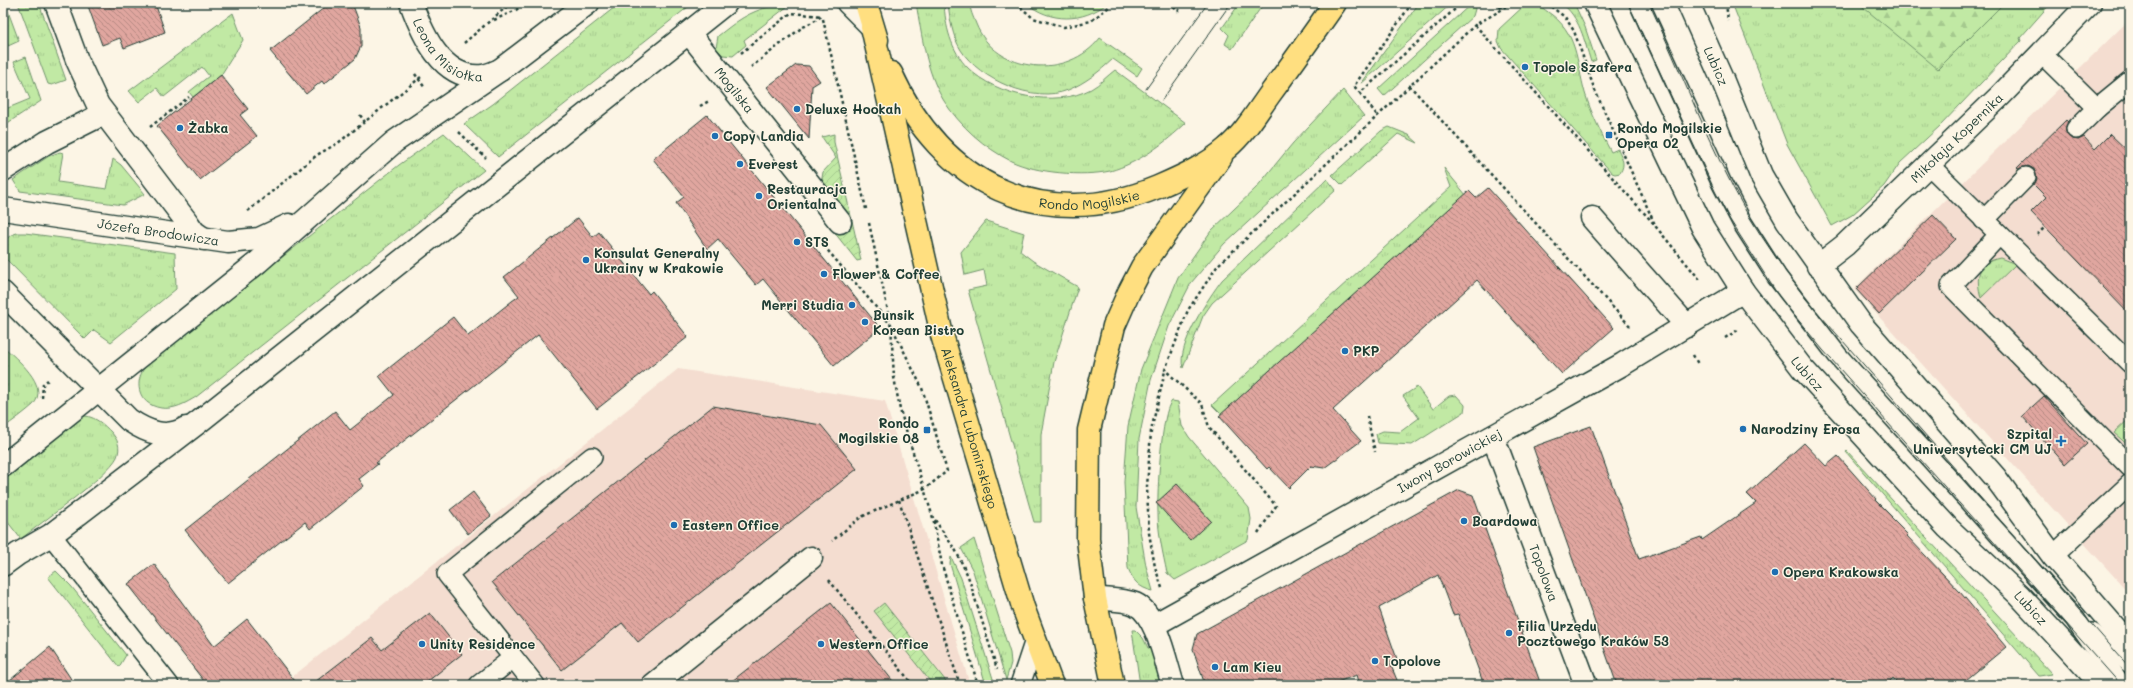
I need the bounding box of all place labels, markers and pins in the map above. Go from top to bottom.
place label: Topole Szafera [1533,58,1632,75]
marker: Topole Szafera [1520,62,1530,72]
place label: Deluxe Hookah [805,100,902,117]
marker: Deluxe Hookah [792,104,802,114]
place label: Żabka [188,119,228,136]
place label: Rondo Mogilskie Opera 02 [1617,119,1722,151]
marker: Żabka [175,123,185,133]
place label: Copy Landia [723,127,804,145]
marker: Rondo Mogilskie Opera 02 [1604,130,1614,140]
marker: Copy Landia [710,131,720,141]
place label: Everest [748,155,798,172]
marker: Everest [735,159,745,169]
place label: Restauracja Orientalna [767,180,847,212]
marker: Restauracja Orientalna [754,191,764,201]
place label: STS [805,233,829,250]
marker: STS [792,237,802,247]
place label: Konsulat Generalny Ukrainy w Krakowie [594,244,724,277]
marker: Konsulat Generalny Ukrainy w Krakowie [581,255,591,265]
place label: Flower & Coffee [832,265,940,282]
marker: Flower & Coffee [819,269,829,279]
place label: Merri Studia [761,296,844,313]
marker: Merri Studia [847,300,857,310]
place label: Bunsik Korean Bistro [873,306,964,338]
marker: Bunsik Korean Bistro [860,317,870,327]
place label: PKP [1353,342,1379,359]
marker: PKP [1340,346,1350,356]
place label: Rondo Mogilskie 08 [838,414,919,446]
place label: Narodziny Erosa [1751,420,1860,438]
marker: Narodziny Erosa [1738,424,1748,434]
marker: Rondo Mogilskie 08 [922,425,932,435]
place label: Szpital Uniwersytecki CM UJ [1913,425,2052,458]
marker: Szpital Uniwersytecki CM UJ [2055,435,2067,447]
place label: Boardowa [1472,512,1538,529]
place label: Eastern Office [682,516,779,533]
marker: Boardowa [1459,516,1469,526]
marker: Eastern Office [669,520,679,530]
place label: Opera Krakowska [1783,563,1899,580]
marker: Opera Krakowska [1770,567,1780,577]
place label: Filia Urzędu Pocztowego Kraków 53 [1517,617,1669,649]
marker: Filia Urzędu Pocztowego Kraków 53 [1504,628,1514,638]
place label: Unity Residence [430,635,535,653]
place label: Western Office [829,635,929,652]
marker: Unity Residence [417,639,427,649]
marker: Western Office [816,639,826,649]
place label: Topolove [1383,652,1441,669]
marker: Topolove [1370,656,1380,666]
place label: Lam Kieu [1223,658,1282,675]
marker: Lam Kieu [1210,662,1220,672]

